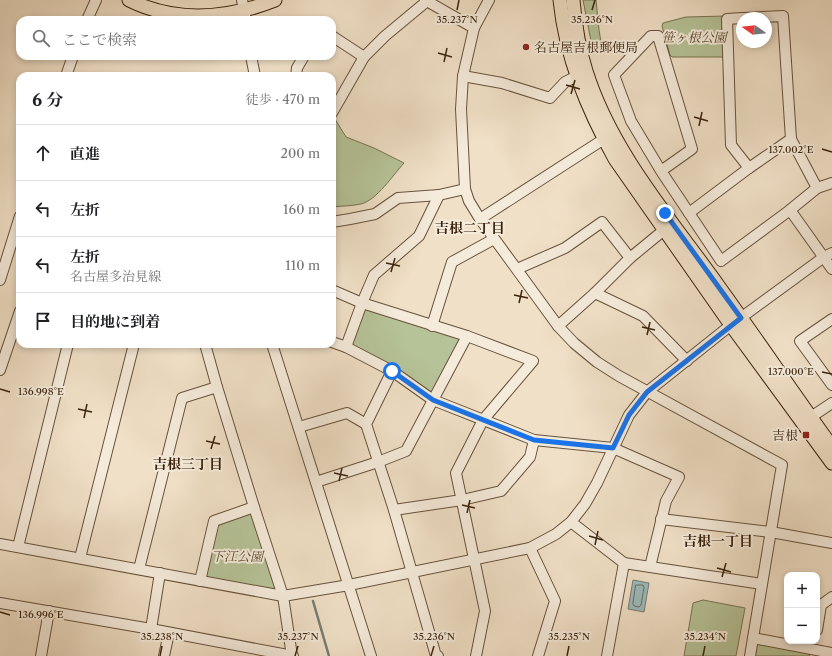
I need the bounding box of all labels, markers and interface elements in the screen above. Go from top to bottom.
north arrow [736,12,772,48]
text: 35.237°N [436,13,478,26]
text: 35.236°N [571,13,613,26]
search box [16,16,336,60]
icon: search [30,27,52,49]
park label: 笹ヶ根公園 [661,29,728,45]
text: ここで検索 [62,30,137,49]
place label: 名古屋吉根郵便局 [534,39,638,55]
marker: 名古屋吉根郵便局 [521,42,531,52]
text: 6 分 [32,90,63,110]
text: 徒歩 · 470 m [246,91,320,107]
icon: ahead [32,142,54,164]
text: 137.002°E [768,143,814,156]
text: 直進 [70,144,100,163]
text: 200 m [280,145,320,161]
icon: left [32,198,54,220]
text: 左折 [70,200,100,219]
text: 160 m [283,201,320,217]
route end [656,204,674,222]
district label: 吉根二丁目 [435,219,505,237]
text: 左折 [70,247,100,266]
icon: left [32,254,54,276]
text: 110 m [285,257,320,273]
text: 名古屋多治見線 [70,268,161,284]
icon: arrive [32,310,54,332]
text: 目的地に到着 [70,312,160,331]
route start [383,362,401,380]
text: 137.000°E [768,365,814,378]
text: 136.998°E [18,385,64,398]
place label: 吉根 [772,427,798,443]
marker: 吉根 [801,430,811,440]
district label: 吉根三丁目 [153,455,223,473]
district label: 吉根一丁目 [683,532,753,550]
park label: 下江公園 [211,548,265,564]
map controls [784,572,820,644]
button: + [784,572,820,608]
text: 136.996°E [18,608,64,621]
button: − [784,608,820,644]
text: 35.238°N [141,630,183,643]
text: 35.237°N [277,630,319,643]
text: 35.236°N [413,630,455,643]
text: 35.235°N [548,630,590,643]
text: 35.234°N [684,630,726,643]

